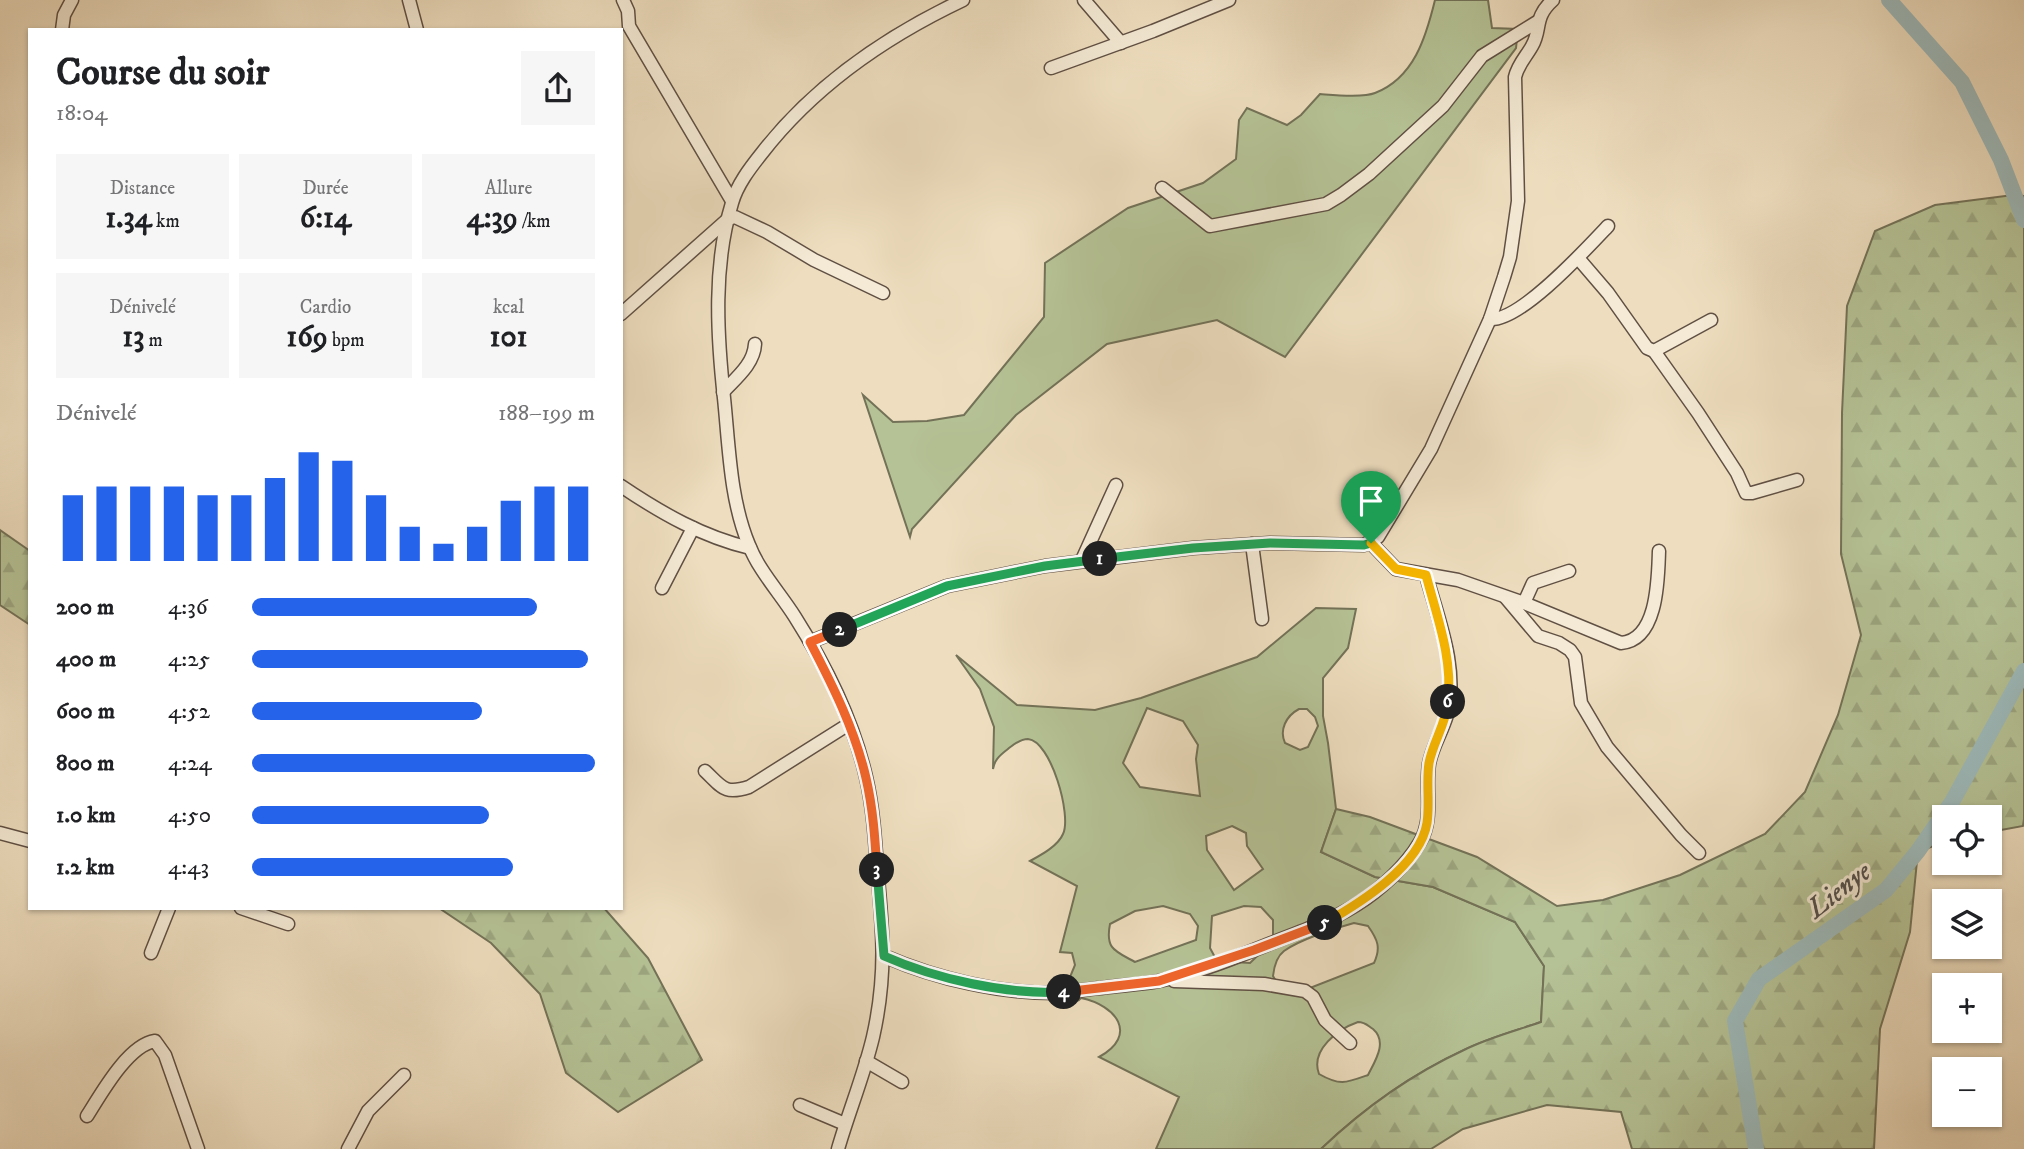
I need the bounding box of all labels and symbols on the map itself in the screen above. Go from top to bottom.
pin [1341,471,1401,543]
pin: 1 [1082,542,1118,576]
pin: 2 [822,612,858,648]
pin: 6 [1430,684,1466,720]
pin: 3 [860,852,894,888]
water label: Lienye [1798,853,1879,927]
pin: 5 [1308,906,1342,940]
pin: 4 [1046,974,1082,1010]

